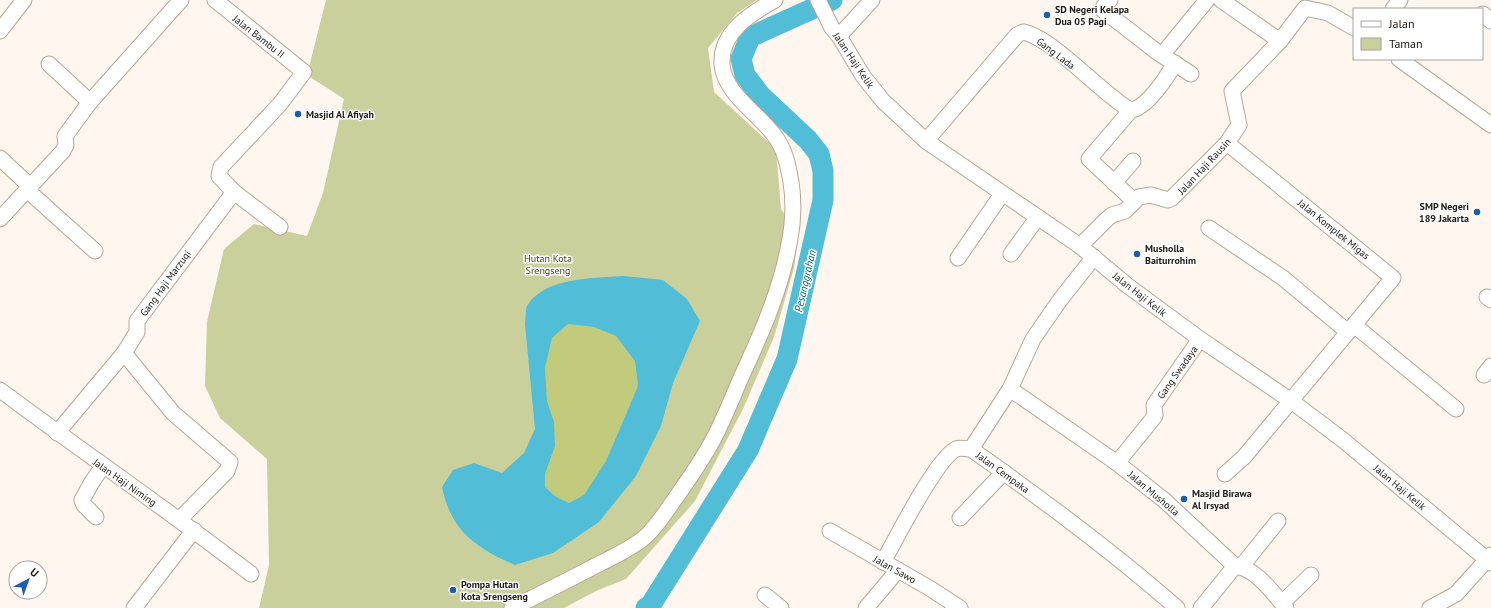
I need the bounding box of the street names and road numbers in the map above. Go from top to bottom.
street label: Jalan Bambu II [229,12,287,61]
street label: Jalan Haji Kelik [830,29,877,91]
street label: Gang Lada [1034,35,1078,72]
street label: Jalan Haji Rausin [1174,136,1234,198]
street label: Jalan Komplek Migas [1294,196,1372,262]
street label: Gang Haji Marzuqi [137,248,194,319]
street label: Jalan Haji Kelik [1109,269,1169,320]
street label: Gang Swadaya [1154,343,1201,401]
street label: Jalan Cempaka [973,448,1032,496]
street label: Jalan Haji Niming [90,455,159,509]
street label: Jalan Haji Kelik [1370,461,1429,513]
street label: Jalan Musholla [1125,468,1182,519]
street label: Jalan Sawo [870,552,918,586]

